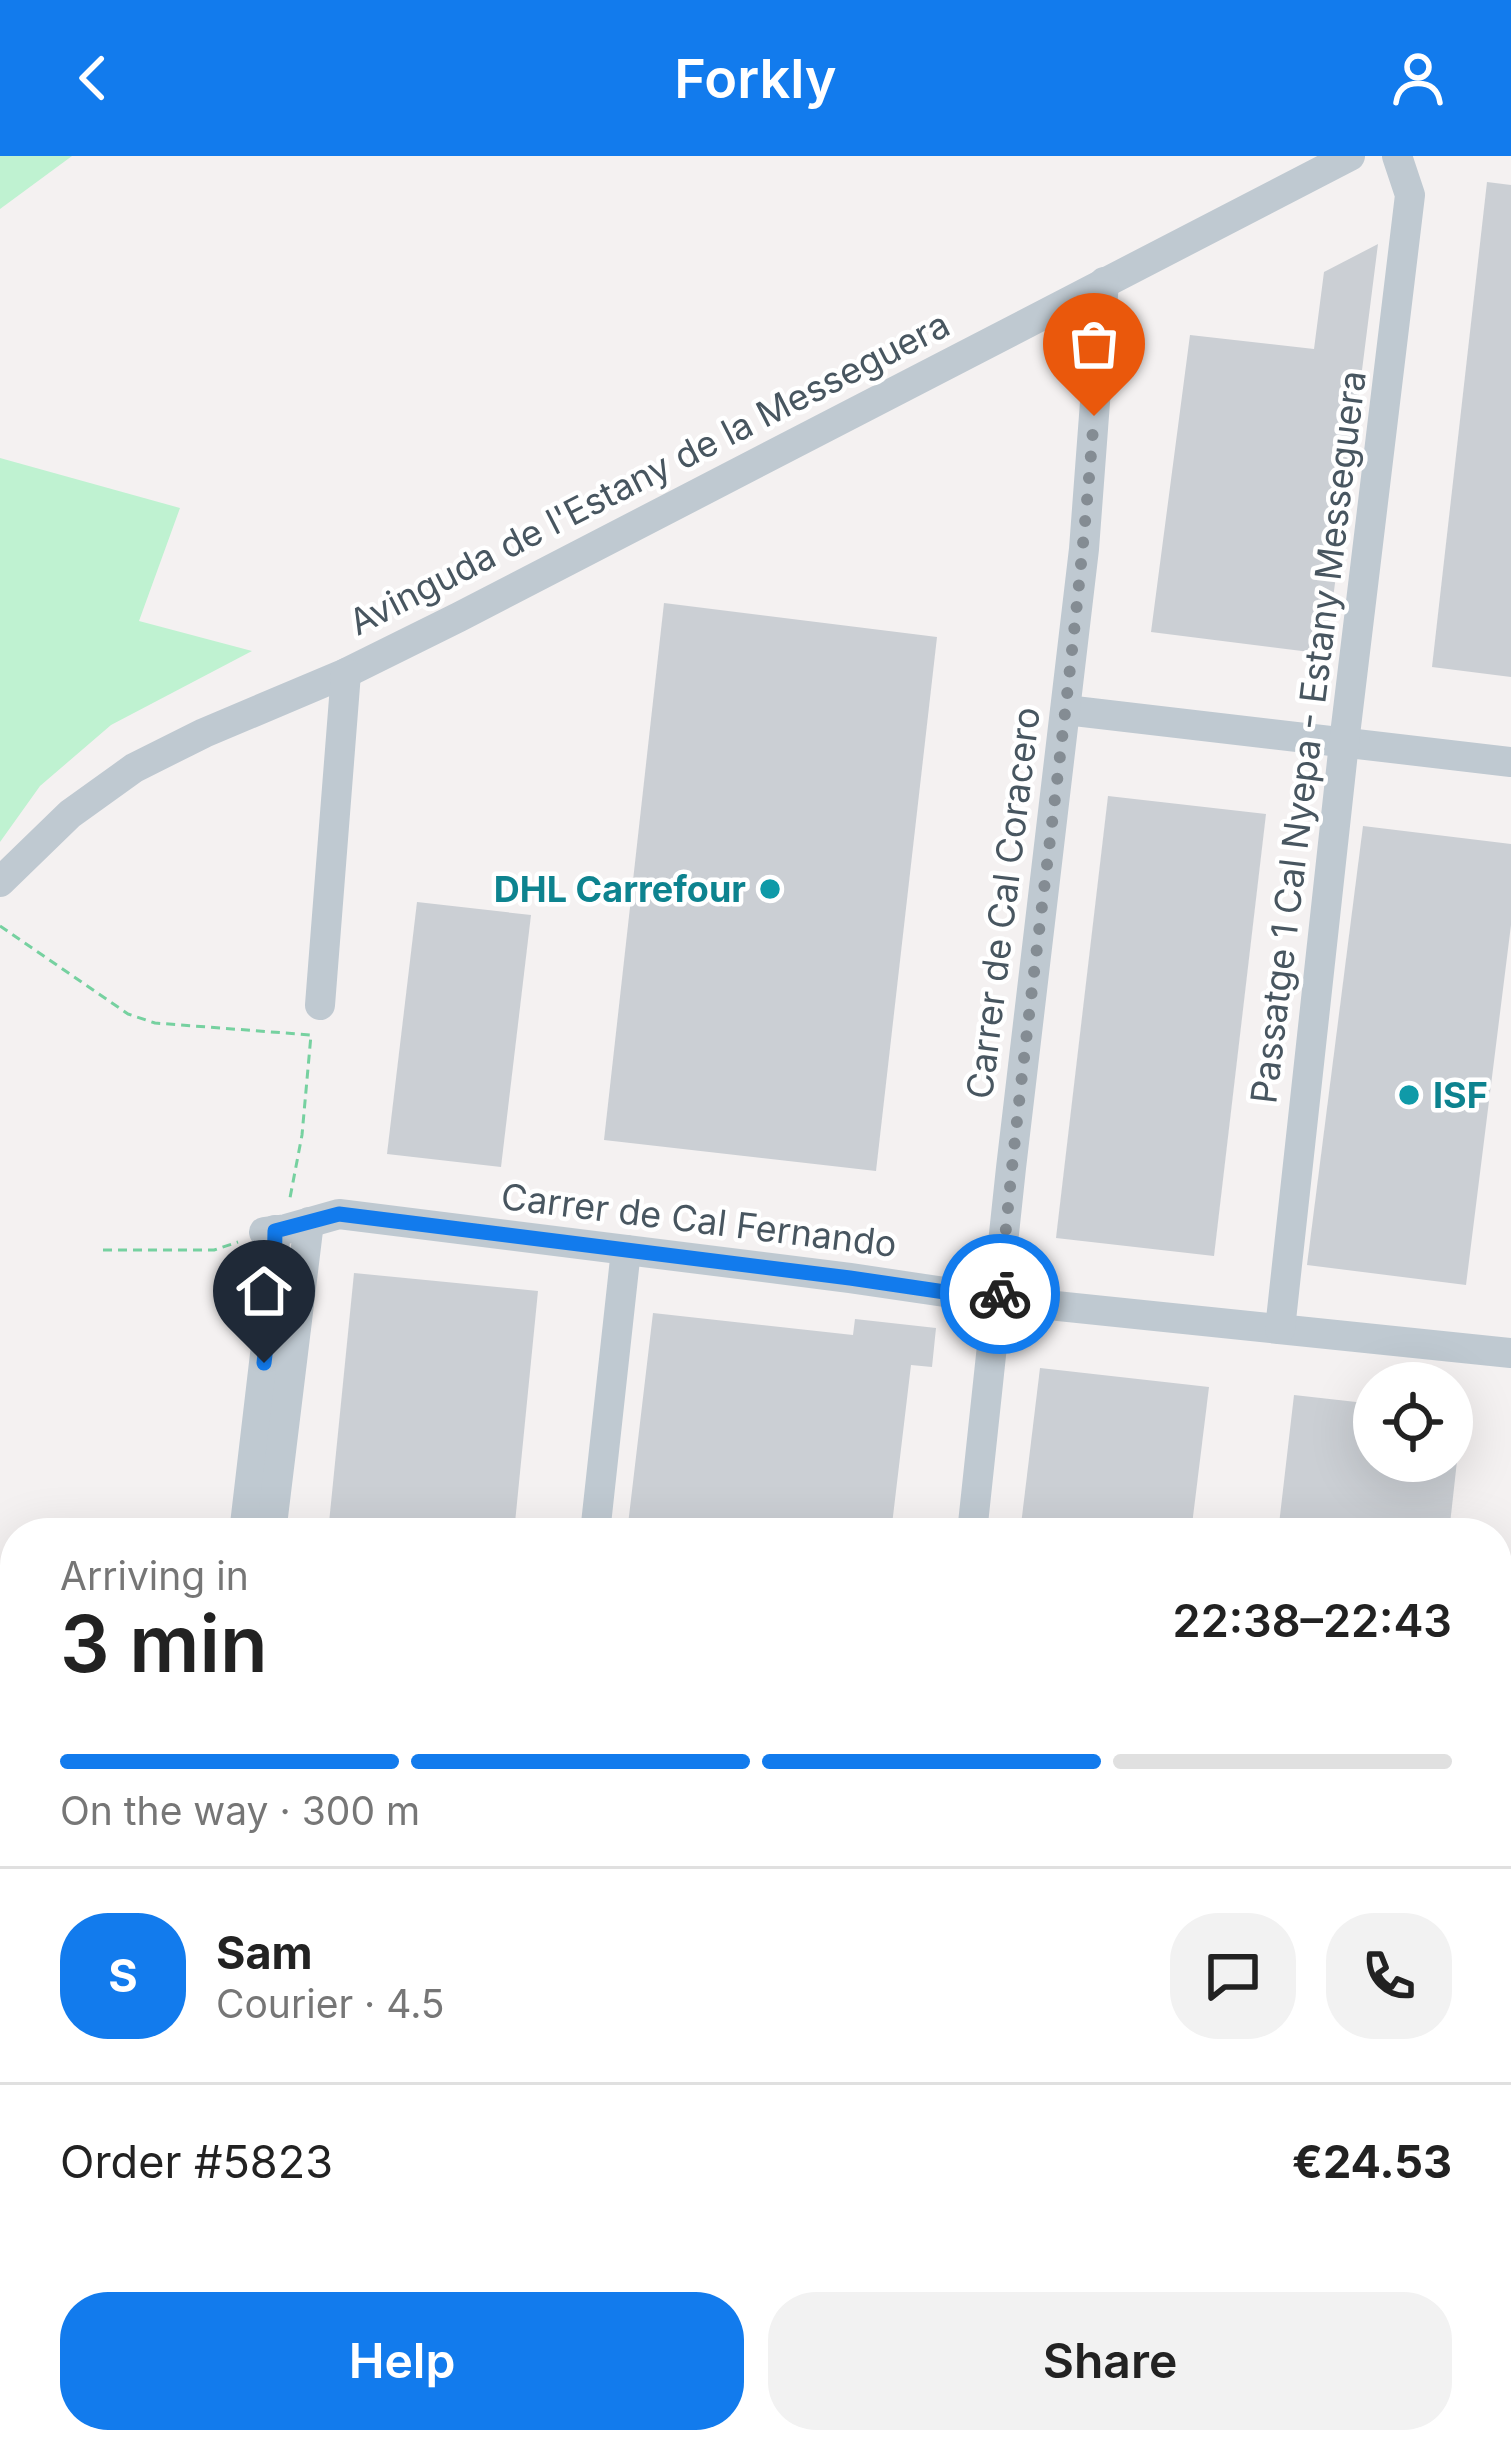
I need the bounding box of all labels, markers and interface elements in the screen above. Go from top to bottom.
icon: back [60,45,126,111]
icon: person [1385,45,1451,111]
text: Forkly [674,46,837,111]
pin [1043,293,1145,416]
street label: Avinguda de l'Estany de la Messeguera [342,302,956,644]
icon: bag [1061,311,1127,377]
street label: Passatge 1 Cal Nyepa - Estany Messeguera [1241,368,1375,1106]
street label: Carrer de Cal Coracero [957,705,1049,1101]
place label: DHL Carrefour [494,867,746,911]
marker: DHL Carrefour [757,876,783,902]
place label: ISF [1433,1073,1488,1117]
marker: ISF [1396,1082,1422,1108]
street label: Carrer de Cal Fernando [499,1174,899,1266]
courier [940,1234,1060,1354]
pin [213,1240,315,1363]
icon: home [231,1258,297,1324]
icon: bike [967,1261,1033,1327]
map controls [1353,1362,1473,1482]
button: locate [1353,1362,1473,1482]
text: Arriving in [60,1552,249,1599]
text: 22:38–22:43 [1173,1593,1452,1648]
text: 3 min [60,1596,268,1691]
text: On the way · 300 m [60,1787,420,1834]
button: chat [1170,1913,1296,2039]
button: phone [1326,1913,1452,2039]
text: Sam [216,1925,313,1980]
text: S [108,1948,138,2003]
text: Courier · 4.5 [216,1980,445,2027]
text: Order #5823 [60,2134,333,2189]
text: €24.53 [1292,2134,1452,2189]
button: Help [60,2292,744,2430]
button: Share [768,2292,1452,2430]

